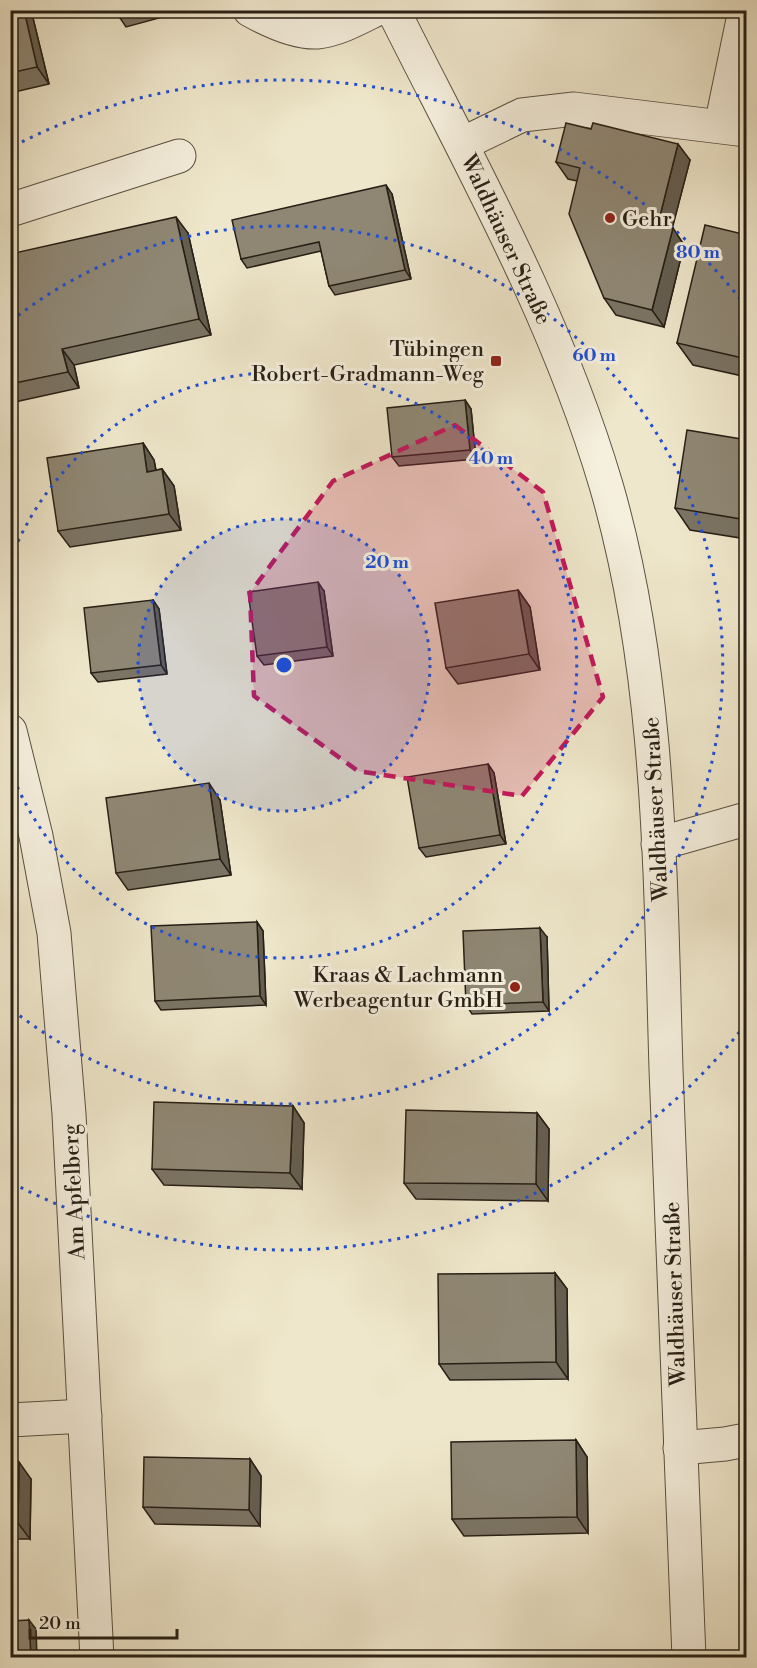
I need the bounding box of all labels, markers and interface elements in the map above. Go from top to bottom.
street label: Waldhäuser Straße [454,149,557,329]
place label: Gehr [622,206,672,233]
marker: Gehr [603,211,617,225]
text: 80 m [676,241,721,264]
place label: Tübingen Robert-Gradmann-Weg [251,336,485,388]
text: 60 m [572,344,616,367]
marker: Tübingen Robert-Gradmann-Weg [489,354,503,368]
text: 40 m [469,447,514,470]
text: 20 m [365,551,409,574]
centre of rings [274,655,294,675]
street label: Waldhäuser Straße [638,716,675,903]
place label: Kraas & Lachmann Werbeagentur GmbH [293,962,503,1014]
marker: Kraas & Lachmann Werbeagentur GmbH [508,980,522,994]
street label: Am Apfelberg [57,1123,92,1262]
street label: Waldhäuser Straße [659,1201,692,1388]
scale bar [30,1602,177,1640]
text: 20 m [39,1612,81,1635]

